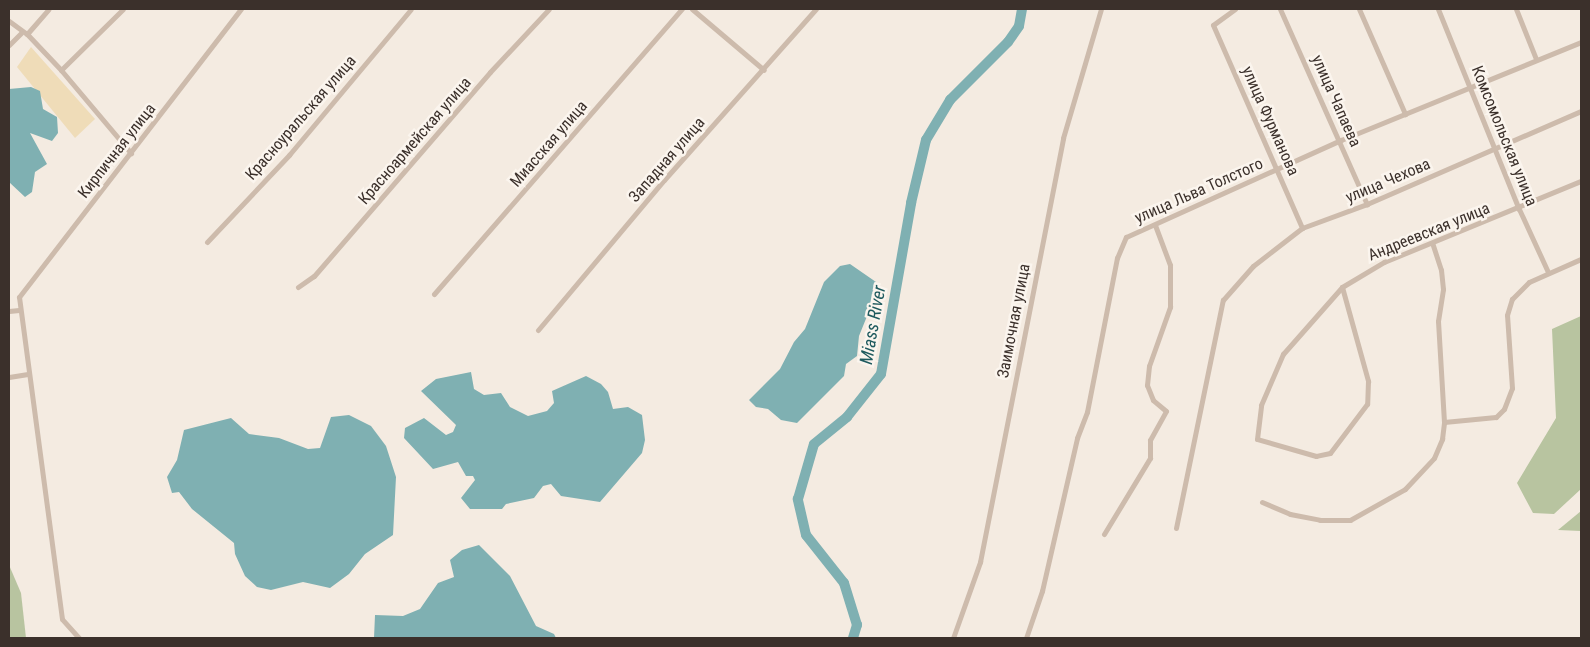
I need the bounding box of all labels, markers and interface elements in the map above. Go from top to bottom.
street label: Красноуральская улица [242,52,360,184]
street label: улица Чапаева [1307,52,1365,150]
street label: улица Фурманова [1237,63,1303,179]
street label: Комсомольская улица [1467,63,1541,209]
street label: Красноармейская улица [355,73,475,209]
street label: Миасская улица [506,97,592,191]
street label: Кирпичная улица [74,100,160,202]
street label: Западная улица [625,114,709,206]
street label: улица Льва Толстого [1132,154,1266,228]
street label: улица Чехова [1343,155,1433,207]
street label: Андреевская улица [1365,199,1493,265]
street label: Заимочная улица [994,262,1034,380]
water label: Miass River [855,284,891,366]

